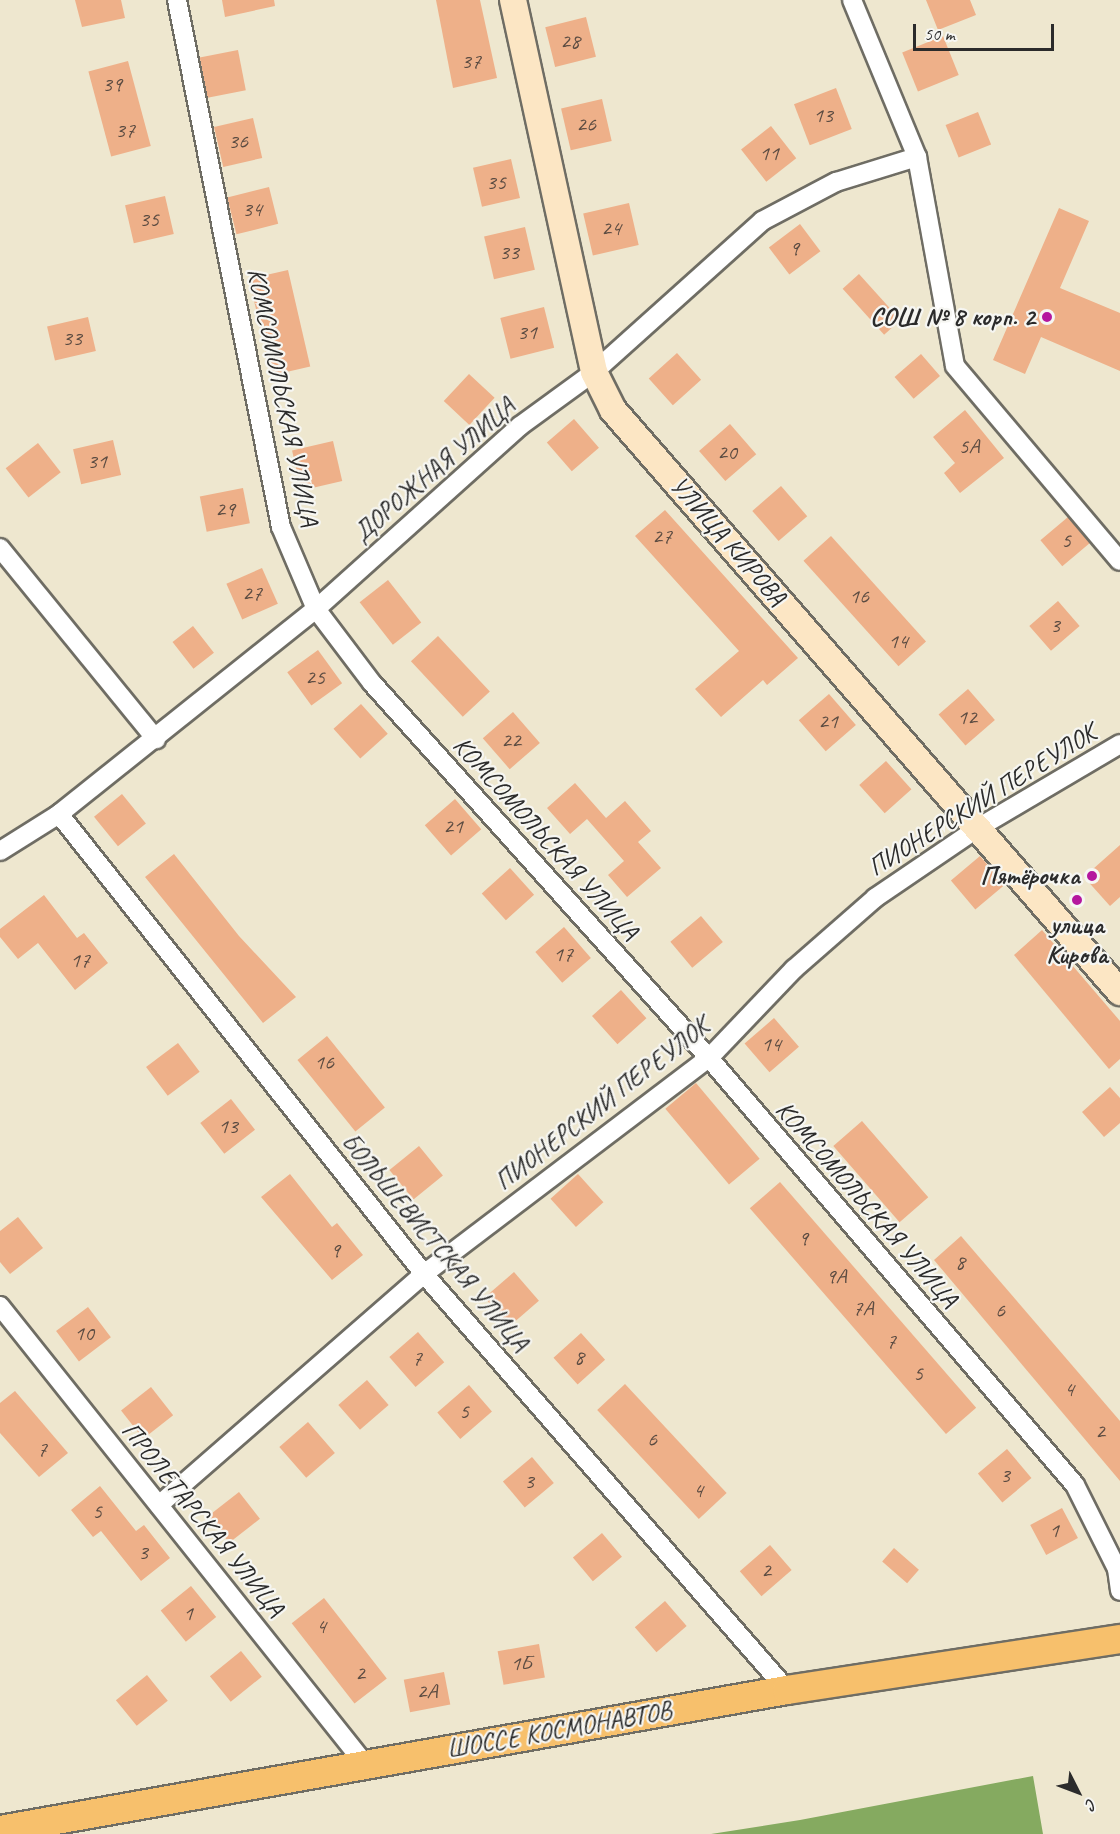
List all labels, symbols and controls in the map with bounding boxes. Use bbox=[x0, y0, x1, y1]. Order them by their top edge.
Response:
scale bar bbox=[916, 12, 1057, 50]
text: 50 m bbox=[924, 23, 955, 45]
house number: 28 bbox=[560, 29, 580, 55]
house number: 37 bbox=[461, 49, 481, 75]
house number: 39 bbox=[102, 72, 122, 98]
house number: 13 bbox=[813, 103, 833, 129]
house number: 26 bbox=[576, 112, 596, 138]
house number: 37 bbox=[115, 118, 135, 144]
house number: 36 bbox=[228, 129, 248, 155]
house number: 11 bbox=[759, 141, 779, 167]
house number: 35 bbox=[486, 170, 506, 196]
house number: 34 bbox=[242, 197, 262, 223]
house number: 35 bbox=[139, 207, 159, 233]
house number: 24 bbox=[601, 216, 621, 242]
house number: 9 bbox=[789, 236, 799, 262]
house number: 33 bbox=[499, 240, 519, 266]
street label: КОМСОМОЛЬСКАЯ УЛИЦА bbox=[241, 266, 325, 528]
place label: СОШ № 8 корп. 2 bbox=[870, 301, 1035, 333]
marker: СОШ № 8 корп. 2 bbox=[1040, 310, 1054, 324]
house number: 31 bbox=[517, 320, 537, 346]
house number: 33 bbox=[62, 326, 82, 352]
street label: ДОРОЖНАЯ УЛИЦА bbox=[347, 391, 521, 549]
house number: 5А bbox=[959, 434, 979, 460]
house number: 20 bbox=[717, 440, 737, 466]
house number: 31 bbox=[87, 449, 107, 475]
street label: УЛИЦА КИРОВА bbox=[663, 470, 793, 612]
house number: 29 bbox=[215, 497, 235, 523]
house number: 27 bbox=[652, 524, 672, 550]
house number: 5 bbox=[1061, 528, 1071, 554]
house number: 27 bbox=[242, 581, 262, 607]
house number: 16 bbox=[849, 584, 869, 610]
house number: 3 bbox=[1050, 613, 1060, 639]
house number: 14 bbox=[888, 629, 908, 655]
house number: 25 bbox=[305, 665, 325, 691]
house number: 12 bbox=[957, 705, 977, 731]
house number: 21 bbox=[818, 709, 838, 735]
street label: ПИОНЕРСКИЙ ПЕРЕУЛОК bbox=[862, 717, 1102, 883]
house number: 22 bbox=[501, 728, 521, 754]
street label: КОМСОМОЛЬСКАЯ УЛИЦА bbox=[447, 730, 645, 946]
house number: 21 bbox=[443, 814, 463, 840]
place label: Пятёрочка bbox=[980, 860, 1080, 892]
marker: Пятёрочка bbox=[1085, 869, 1099, 883]
marker: улица Кирова bbox=[1070, 893, 1084, 907]
place label: улица Кирова bbox=[1046, 909, 1108, 970]
house number: 17 bbox=[553, 942, 573, 968]
house number: 17 bbox=[70, 948, 90, 974]
street label: ПИОНЕРСКИЙ ПЕРЕУЛОК bbox=[489, 1011, 715, 1197]
house number: 14 bbox=[761, 1032, 781, 1058]
house number: 16 bbox=[314, 1050, 334, 1076]
street label: КОМСОМОЛЬСКАЯ УЛИЦА bbox=[769, 1095, 965, 1313]
house number: 13 bbox=[218, 1114, 238, 1140]
street label: БОЛЬШЕВИСТСКАЯ УЛИЦА bbox=[335, 1127, 535, 1357]
house number: 9 bbox=[798, 1226, 808, 1252]
house number: 9 bbox=[330, 1238, 340, 1264]
house number: 8 bbox=[955, 1250, 965, 1276]
house number: 9А bbox=[826, 1264, 846, 1290]
house number: 7А bbox=[853, 1296, 873, 1322]
house number: 6 bbox=[995, 1298, 1005, 1324]
house number: 10 bbox=[74, 1321, 94, 1347]
house number: 7 bbox=[886, 1329, 896, 1355]
house number: 8 bbox=[574, 1345, 584, 1371]
house number: 7 bbox=[412, 1346, 422, 1372]
house number: 5 bbox=[913, 1361, 923, 1387]
house number: 4 bbox=[1064, 1377, 1074, 1403]
house number: 5 bbox=[459, 1399, 469, 1425]
street label: ПРОЛЕТАРСКАЯ УЛИЦА bbox=[115, 1415, 291, 1623]
house number: 2 bbox=[1095, 1419, 1105, 1445]
house number: 6 bbox=[647, 1427, 657, 1453]
house number: 7 bbox=[37, 1437, 47, 1463]
house number: 3 bbox=[1000, 1463, 1010, 1489]
house number: 3 bbox=[524, 1469, 534, 1495]
house number: 4 bbox=[693, 1478, 703, 1504]
house number: 5 bbox=[92, 1499, 102, 1525]
house number: 1 bbox=[1049, 1518, 1059, 1544]
house number: 3 bbox=[138, 1540, 148, 1566]
house number: 2 bbox=[761, 1558, 771, 1584]
house number: 1 bbox=[183, 1601, 193, 1627]
house number: 4 bbox=[316, 1614, 326, 1640]
house number: 1Б bbox=[510, 1651, 532, 1677]
house number: 2 bbox=[355, 1661, 365, 1687]
house number: 2А bbox=[417, 1679, 437, 1705]
street label: ШОССЕ КОСМОНАВТОВ bbox=[444, 1695, 674, 1765]
north arrow bbox=[1048, 1762, 1108, 1822]
text: С bbox=[1081, 1794, 1101, 1814]

